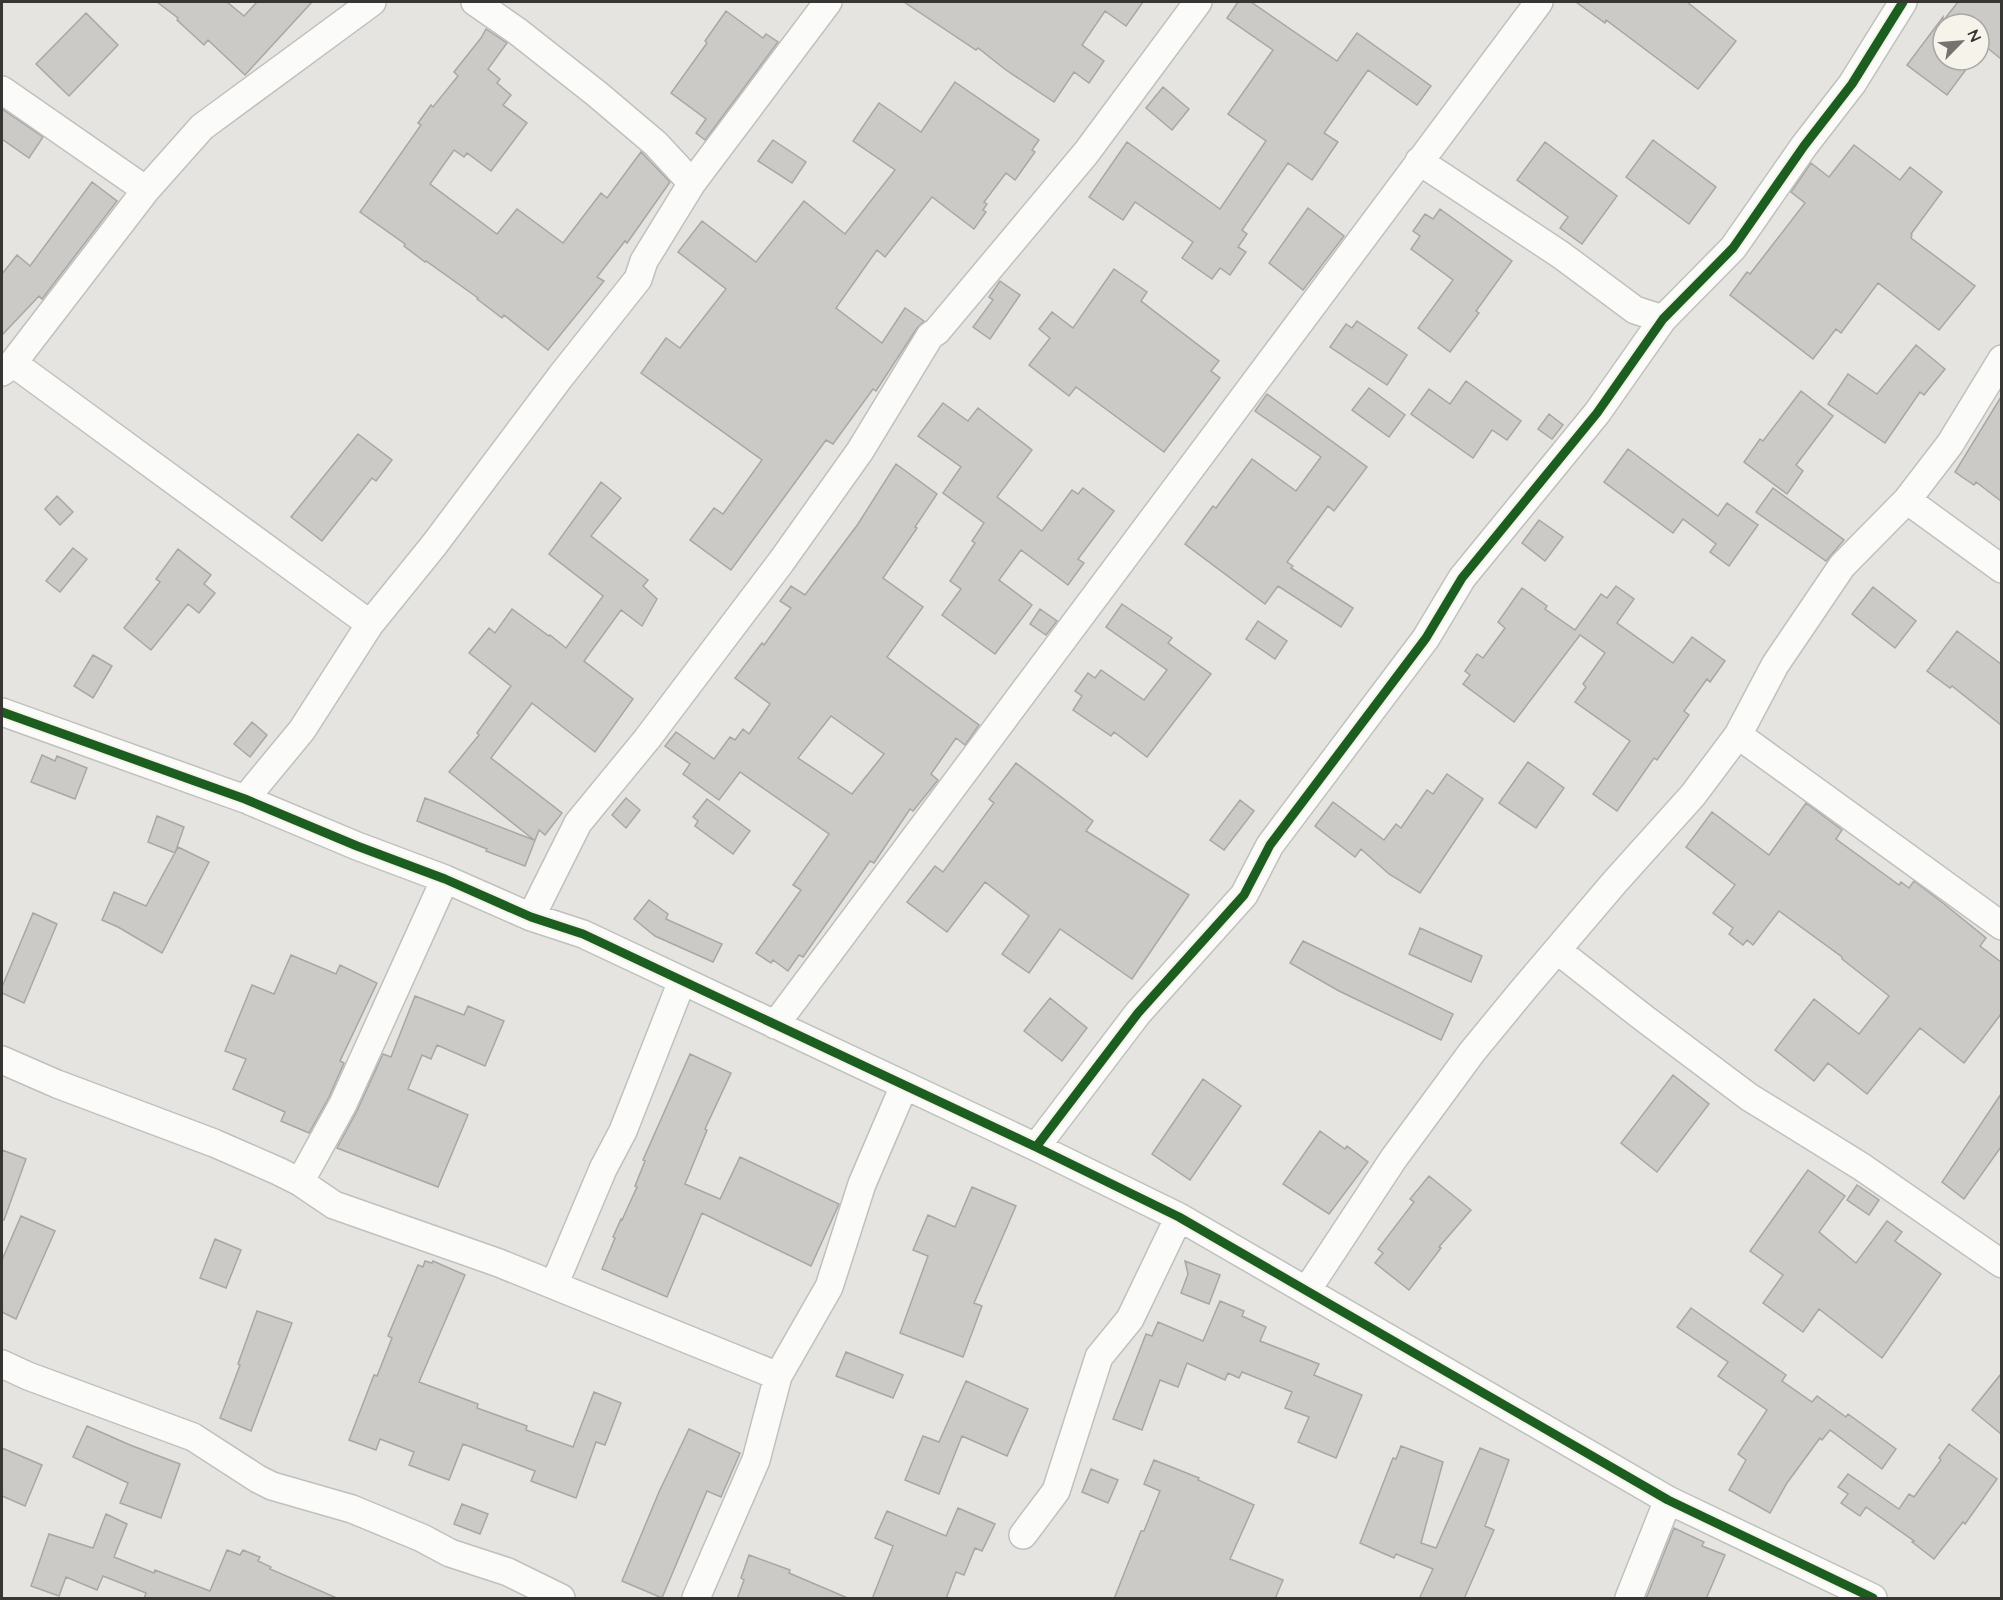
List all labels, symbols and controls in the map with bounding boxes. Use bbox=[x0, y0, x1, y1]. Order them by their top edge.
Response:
north arrow bbox=[1931, 12, 1991, 72]
text: N bbox=[1963, 26, 1986, 45]

